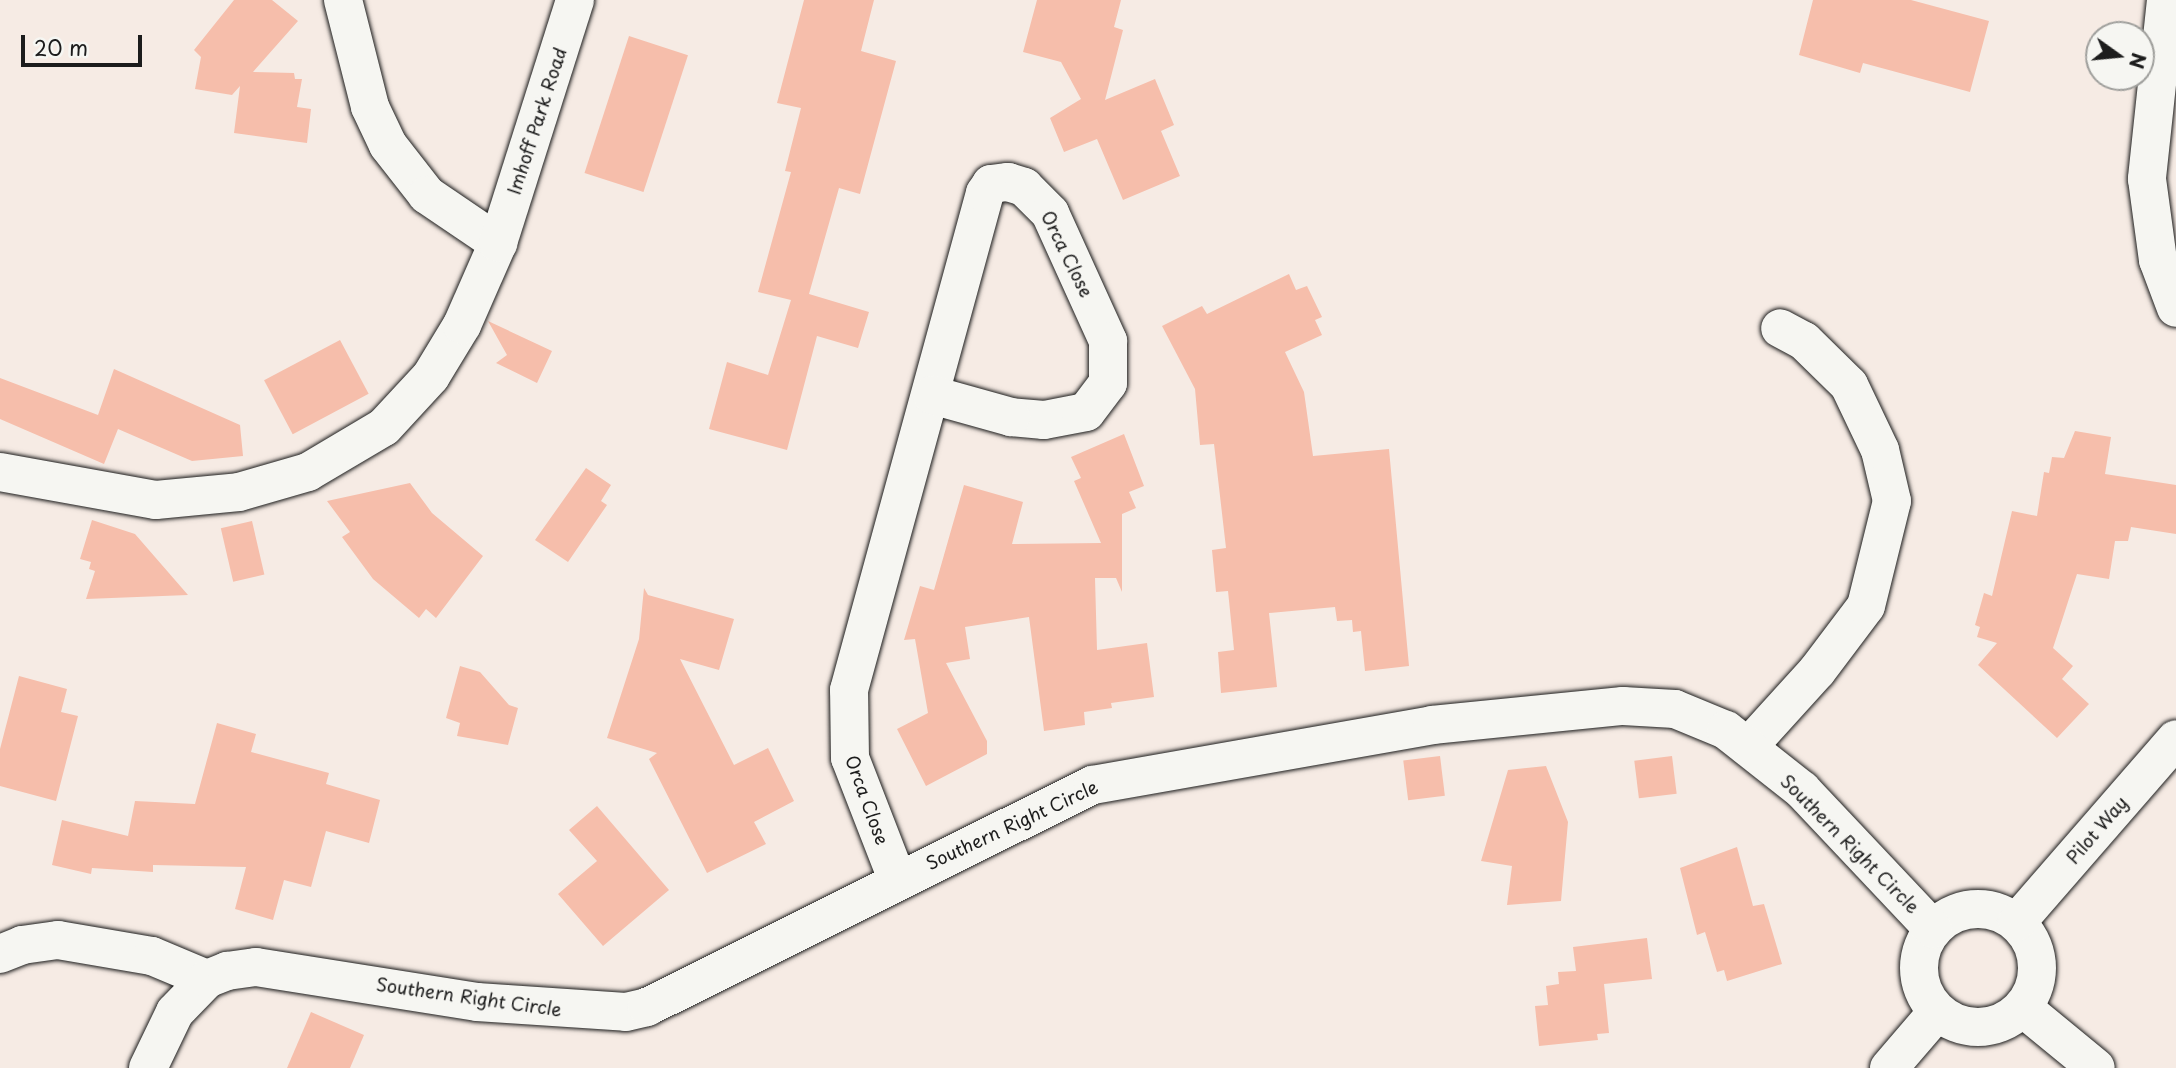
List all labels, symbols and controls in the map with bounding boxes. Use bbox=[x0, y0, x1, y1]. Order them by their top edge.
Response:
scale bar bbox=[24, 21, 145, 65]
north arrow bbox=[2085, 21, 2155, 91]
text: 20 m bbox=[34, 31, 88, 63]
street label: Imhoff Park Road bbox=[503, 46, 571, 196]
text: N bbox=[2123, 50, 2154, 72]
street label: Orca Close bbox=[1036, 207, 1098, 301]
street label: Orca Close bbox=[841, 752, 893, 848]
street label: Southern Right Circle bbox=[1776, 770, 1924, 918]
street label: Southern Right Circle bbox=[922, 776, 1102, 874]
street label: Pilot Way bbox=[2062, 792, 2132, 868]
street label: Southern Right Circle bbox=[375, 973, 563, 1021]

